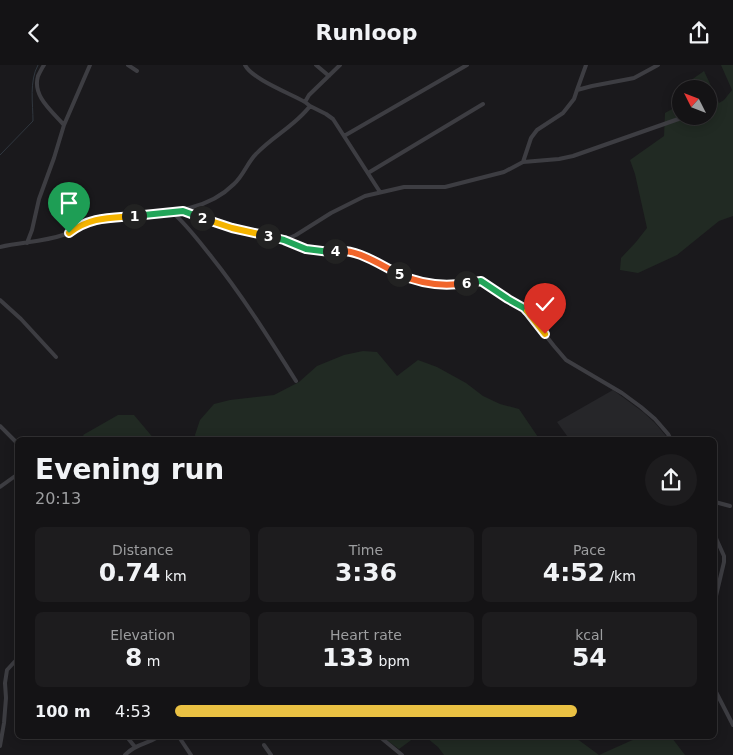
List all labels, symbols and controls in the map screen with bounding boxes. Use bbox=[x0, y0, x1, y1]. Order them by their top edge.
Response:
icon: back bbox=[20, 19, 48, 47]
icon: share bbox=[685, 19, 713, 47]
text: Runloop bbox=[316, 20, 417, 45]
north arrow bbox=[672, 80, 718, 125]
map controls bbox=[672, 80, 717, 125]
pin bbox=[48, 182, 90, 233]
icon: arrive bbox=[55, 189, 83, 217]
pin: 1 bbox=[122, 203, 146, 229]
pin: 2 bbox=[190, 205, 214, 231]
text: 1 bbox=[130, 208, 139, 224]
text: 2 bbox=[198, 210, 207, 226]
pin: 3 bbox=[256, 223, 280, 249]
text: 3 bbox=[264, 228, 273, 244]
pin: 4 bbox=[322, 239, 348, 263]
text: 4 bbox=[331, 243, 340, 259]
pin: 5 bbox=[386, 261, 412, 287]
text: 5 bbox=[395, 266, 404, 282]
pin: 6 bbox=[454, 271, 478, 295]
text: 6 bbox=[462, 275, 471, 291]
pin bbox=[524, 283, 566, 334]
icon: check bbox=[531, 290, 559, 318]
text: Evening run bbox=[35, 453, 224, 486]
button: share bbox=[645, 454, 697, 506]
text: 20:13 bbox=[35, 489, 81, 508]
text: Distance bbox=[112, 542, 173, 558]
text: Time bbox=[349, 542, 383, 558]
text: Pace bbox=[573, 542, 606, 558]
text: 0.74 bbox=[99, 558, 160, 587]
text: 3:36 bbox=[335, 558, 397, 587]
text: 4:52 bbox=[543, 558, 605, 587]
text: km bbox=[160, 568, 187, 584]
text: /km bbox=[605, 568, 636, 584]
text: Elevation bbox=[110, 627, 175, 643]
text: Heart rate bbox=[330, 627, 402, 643]
text: kcal bbox=[575, 627, 603, 643]
text: 8 bbox=[125, 643, 142, 672]
text: 133 bbox=[322, 643, 374, 672]
text: 54 bbox=[572, 643, 607, 672]
text: m bbox=[142, 653, 160, 669]
text: bpm bbox=[374, 653, 410, 669]
text: 100 m bbox=[35, 702, 91, 721]
text: 4:53 bbox=[115, 702, 151, 721]

